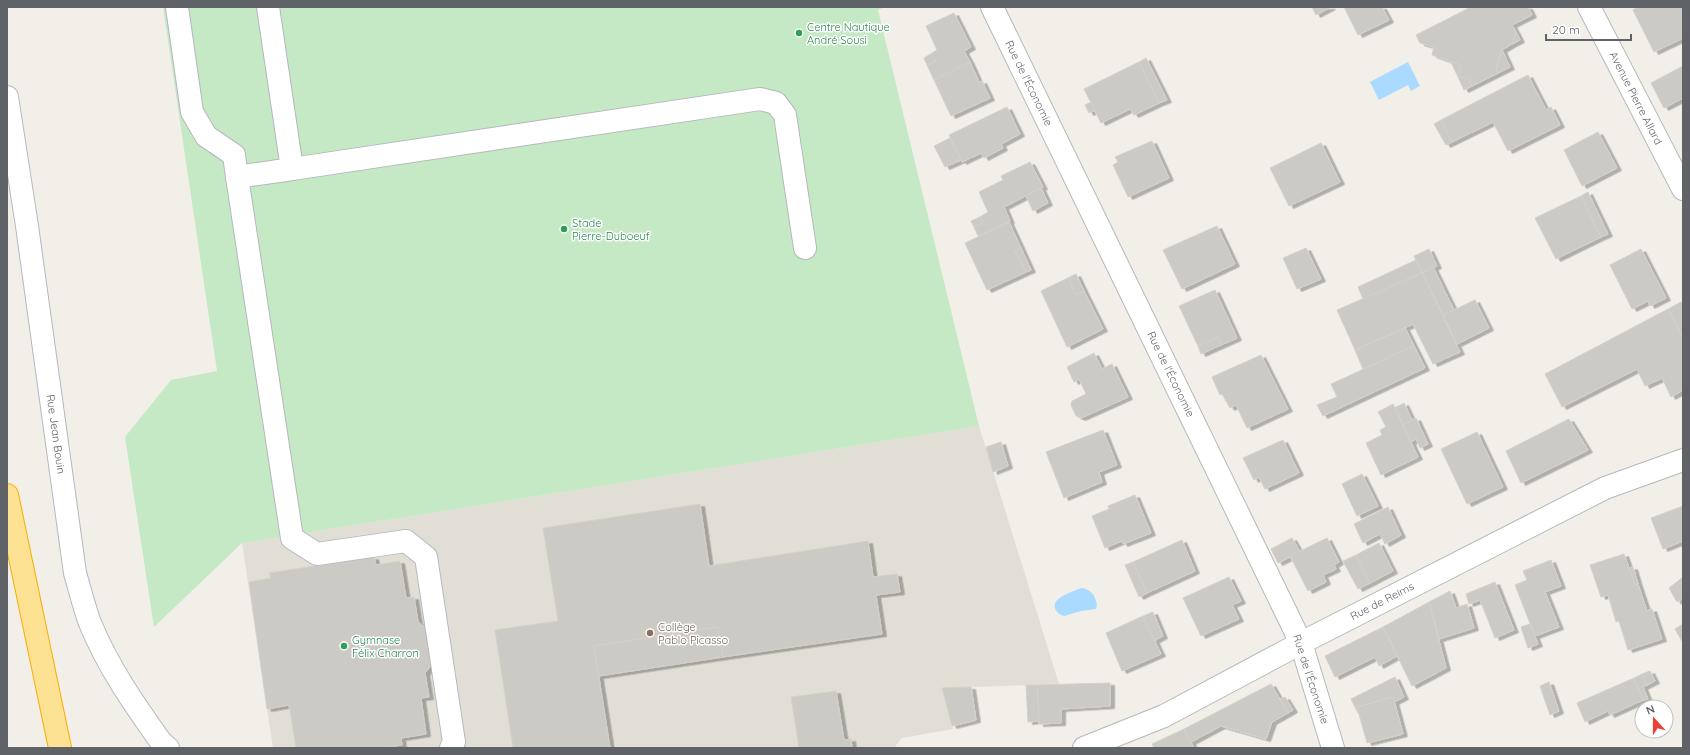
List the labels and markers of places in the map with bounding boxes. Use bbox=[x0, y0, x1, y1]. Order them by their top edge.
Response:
place label: Centre Nautique André Sousi bbox=[807, 20, 890, 47]
marker: Centre Nautique André Sousi bbox=[794, 28, 804, 38]
place label: Stade Pierre-Duboeuf bbox=[572, 216, 650, 243]
marker: Stade Pierre-Duboeuf bbox=[559, 224, 569, 234]
place label: Collège Pablo Picasso bbox=[658, 620, 728, 647]
marker: Collège Pablo Picasso bbox=[645, 628, 655, 638]
place label: Gymnase Félix Charron bbox=[352, 633, 419, 660]
marker: Gymnase Félix Charron bbox=[339, 641, 349, 651]

